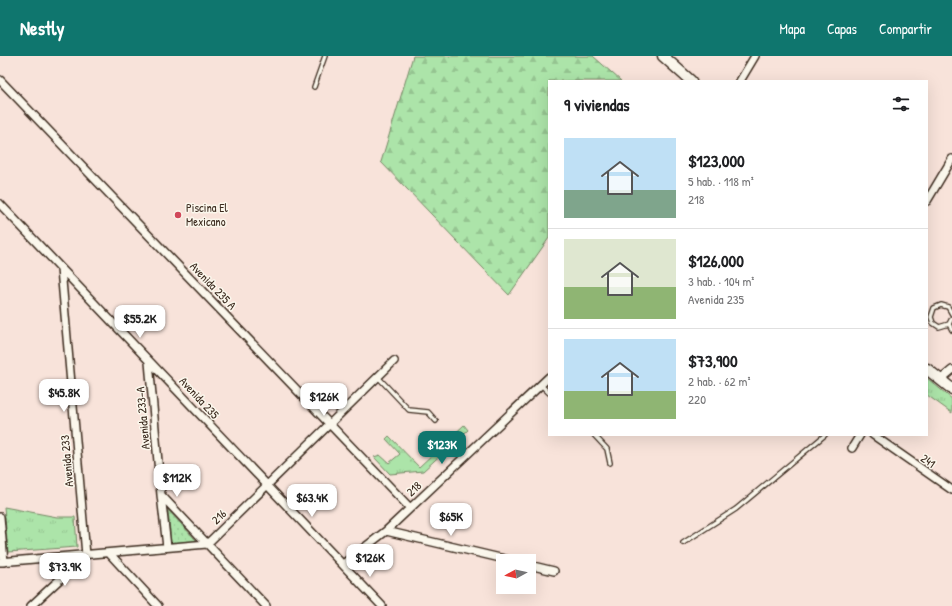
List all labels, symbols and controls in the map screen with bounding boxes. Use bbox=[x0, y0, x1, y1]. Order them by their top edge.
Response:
text: Nestly bbox=[20, 15, 65, 41]
text: Mapa bbox=[780, 19, 805, 38]
text: Capas bbox=[827, 19, 857, 38]
text: Compartir bbox=[879, 19, 932, 38]
text: 9 viviendas bbox=[564, 93, 630, 116]
icon: filters bbox=[890, 93, 912, 115]
text: $123,000 bbox=[688, 149, 745, 172]
icon: home bbox=[596, 154, 644, 202]
text: 5 hab. · 118 m² bbox=[688, 172, 754, 190]
text: 218 bbox=[688, 190, 704, 208]
place label: Piscina El Mexicano bbox=[186, 199, 229, 230]
marker: Piscina El Mexicano bbox=[173, 210, 183, 220]
text: $126,000 bbox=[688, 249, 744, 272]
icon: home bbox=[596, 255, 644, 303]
street label: Avenida 235 A bbox=[186, 258, 241, 313]
text: 3 hab. · 104 m² bbox=[688, 272, 754, 290]
text: Avenida 235 bbox=[688, 290, 744, 308]
pin: $55.2K bbox=[107, 305, 173, 339]
text: $55.2K bbox=[123, 309, 157, 327]
text: $73,900 bbox=[688, 349, 738, 372]
icon: home bbox=[596, 355, 644, 403]
text: 2 hab. · 62 m² bbox=[688, 372, 750, 390]
street label: Avenida 235 bbox=[175, 373, 223, 422]
pin: $45.8K bbox=[31, 379, 97, 413]
text: $45.8K bbox=[48, 383, 80, 401]
pin: $126K bbox=[296, 383, 352, 417]
street label: Avenida 233-A bbox=[131, 386, 154, 450]
text: $126K bbox=[309, 387, 339, 405]
text: 220 bbox=[688, 390, 706, 408]
pin: $123K bbox=[414, 431, 470, 465]
street label: Avenida 233 bbox=[56, 434, 77, 488]
text: $123K bbox=[427, 435, 457, 453]
street label: 241 bbox=[917, 449, 939, 472]
pin: $112K bbox=[149, 464, 205, 498]
text: $112K bbox=[163, 468, 191, 486]
street label: 218 bbox=[402, 477, 425, 500]
pin: $63.4K bbox=[279, 484, 345, 518]
text: $63.4K bbox=[296, 488, 328, 506]
pin: $65K bbox=[427, 503, 475, 537]
street label: 216 bbox=[207, 505, 230, 528]
text: $65K bbox=[439, 507, 463, 525]
pin: $126K bbox=[342, 544, 398, 578]
text: $126K bbox=[355, 548, 385, 566]
pin: $73.9K bbox=[32, 553, 98, 587]
north arrow bbox=[496, 554, 536, 594]
map controls bbox=[496, 554, 536, 594]
text: $73.9K bbox=[48, 557, 82, 575]

